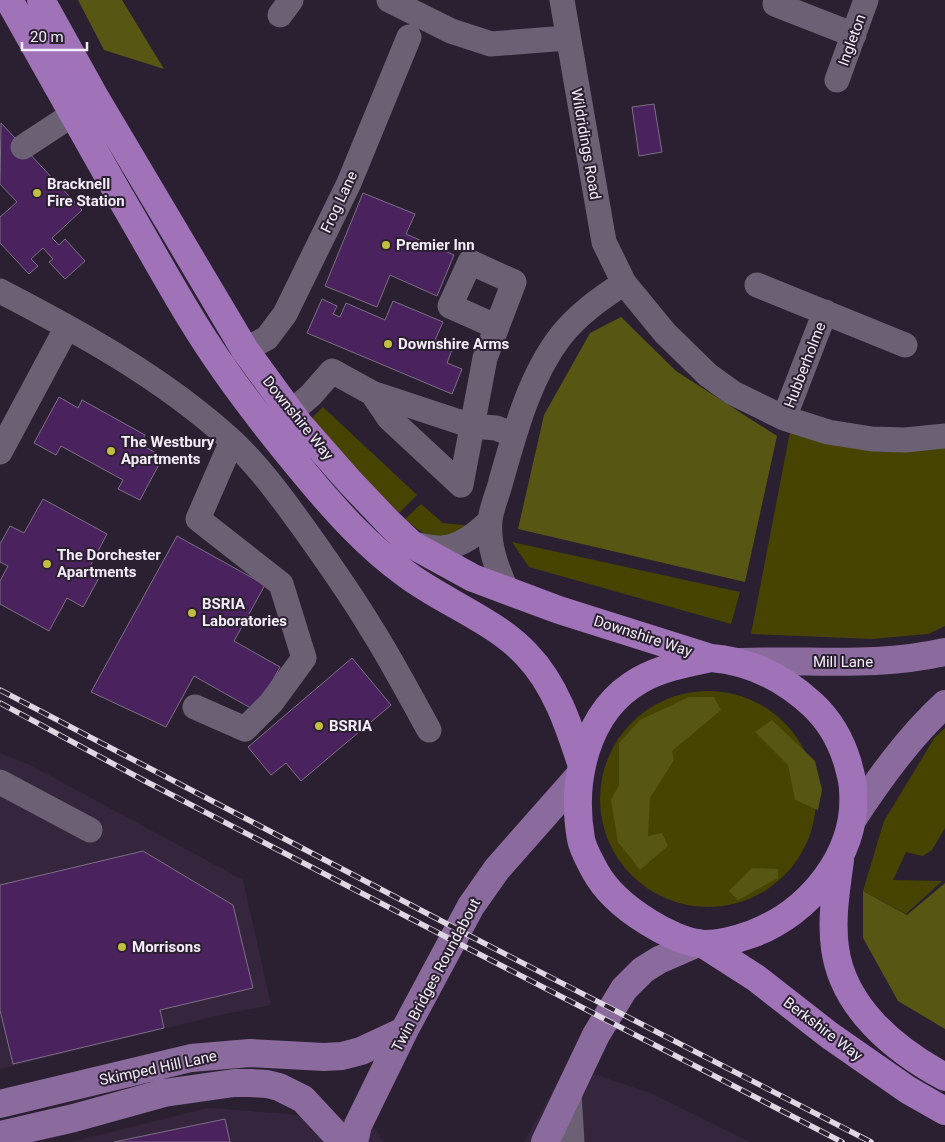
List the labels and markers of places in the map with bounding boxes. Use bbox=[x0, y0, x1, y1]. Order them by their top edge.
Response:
place label: Bracknell Fire Station bbox=[47, 175, 125, 210]
marker: Bracknell Fire Station bbox=[31, 187, 43, 199]
place label: Premier Inn bbox=[396, 236, 475, 254]
marker: Premier Inn bbox=[380, 239, 392, 251]
place label: Downshire Arms bbox=[398, 335, 509, 353]
marker: Downshire Arms bbox=[382, 338, 394, 350]
place label: The Westbury Apartments bbox=[121, 433, 215, 468]
marker: The Westbury Apartments bbox=[105, 445, 117, 457]
place label: The Dorchester Apartments bbox=[57, 546, 161, 581]
marker: The Dorchester Apartments bbox=[41, 558, 53, 570]
place label: BSRIA Laboratories bbox=[202, 595, 287, 630]
marker: BSRIA Laboratories bbox=[186, 607, 198, 619]
place label: BSRIA bbox=[329, 717, 373, 735]
marker: BSRIA bbox=[313, 720, 325, 732]
place label: Morrisons bbox=[132, 938, 201, 956]
marker: Morrisons bbox=[116, 941, 128, 953]

